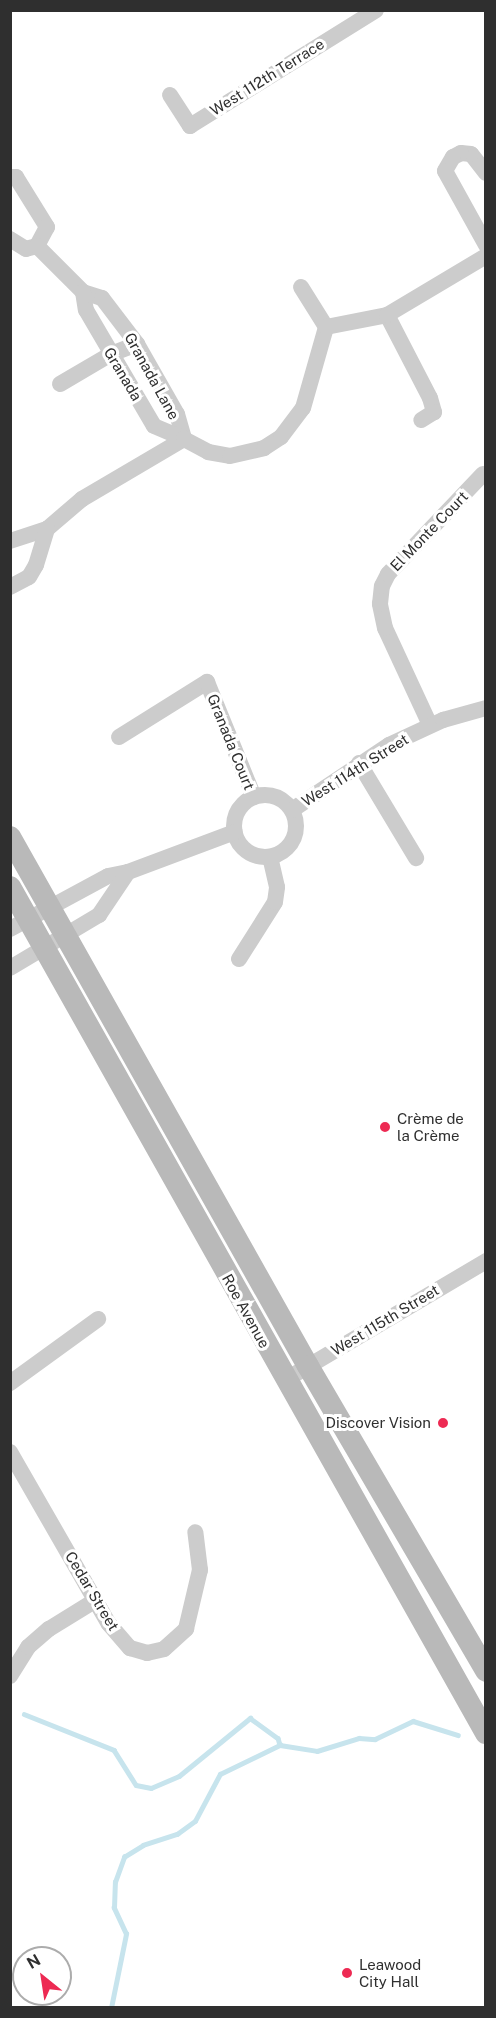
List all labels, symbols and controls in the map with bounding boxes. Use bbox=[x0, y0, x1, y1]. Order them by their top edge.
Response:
street label: West 112th Terrace bbox=[207, 35, 327, 119]
street label: Granada Lane bbox=[121, 329, 183, 423]
street label: Granada bbox=[100, 344, 146, 404]
street label: El Monte Court bbox=[386, 487, 472, 575]
street label: Granada Court bbox=[204, 691, 258, 793]
street label: West 114th Street bbox=[298, 730, 412, 810]
place label: Crème de la Crème bbox=[397, 1109, 464, 1144]
marker: Crème de la Crème bbox=[378, 1120, 392, 1134]
street label: Roe Avenue bbox=[218, 1271, 274, 1351]
street label: West 115th Street bbox=[328, 1281, 442, 1359]
place label: Discover Vision bbox=[325, 1414, 431, 1432]
marker: Discover Vision bbox=[436, 1416, 450, 1430]
street label: Cedar Street bbox=[61, 1548, 123, 1634]
north arrow bbox=[12, 1946, 72, 2006]
text: N bbox=[24, 1950, 44, 1973]
place label: Leawood City Hall bbox=[359, 1955, 421, 1990]
marker: Leawood City Hall bbox=[340, 1966, 354, 1980]

